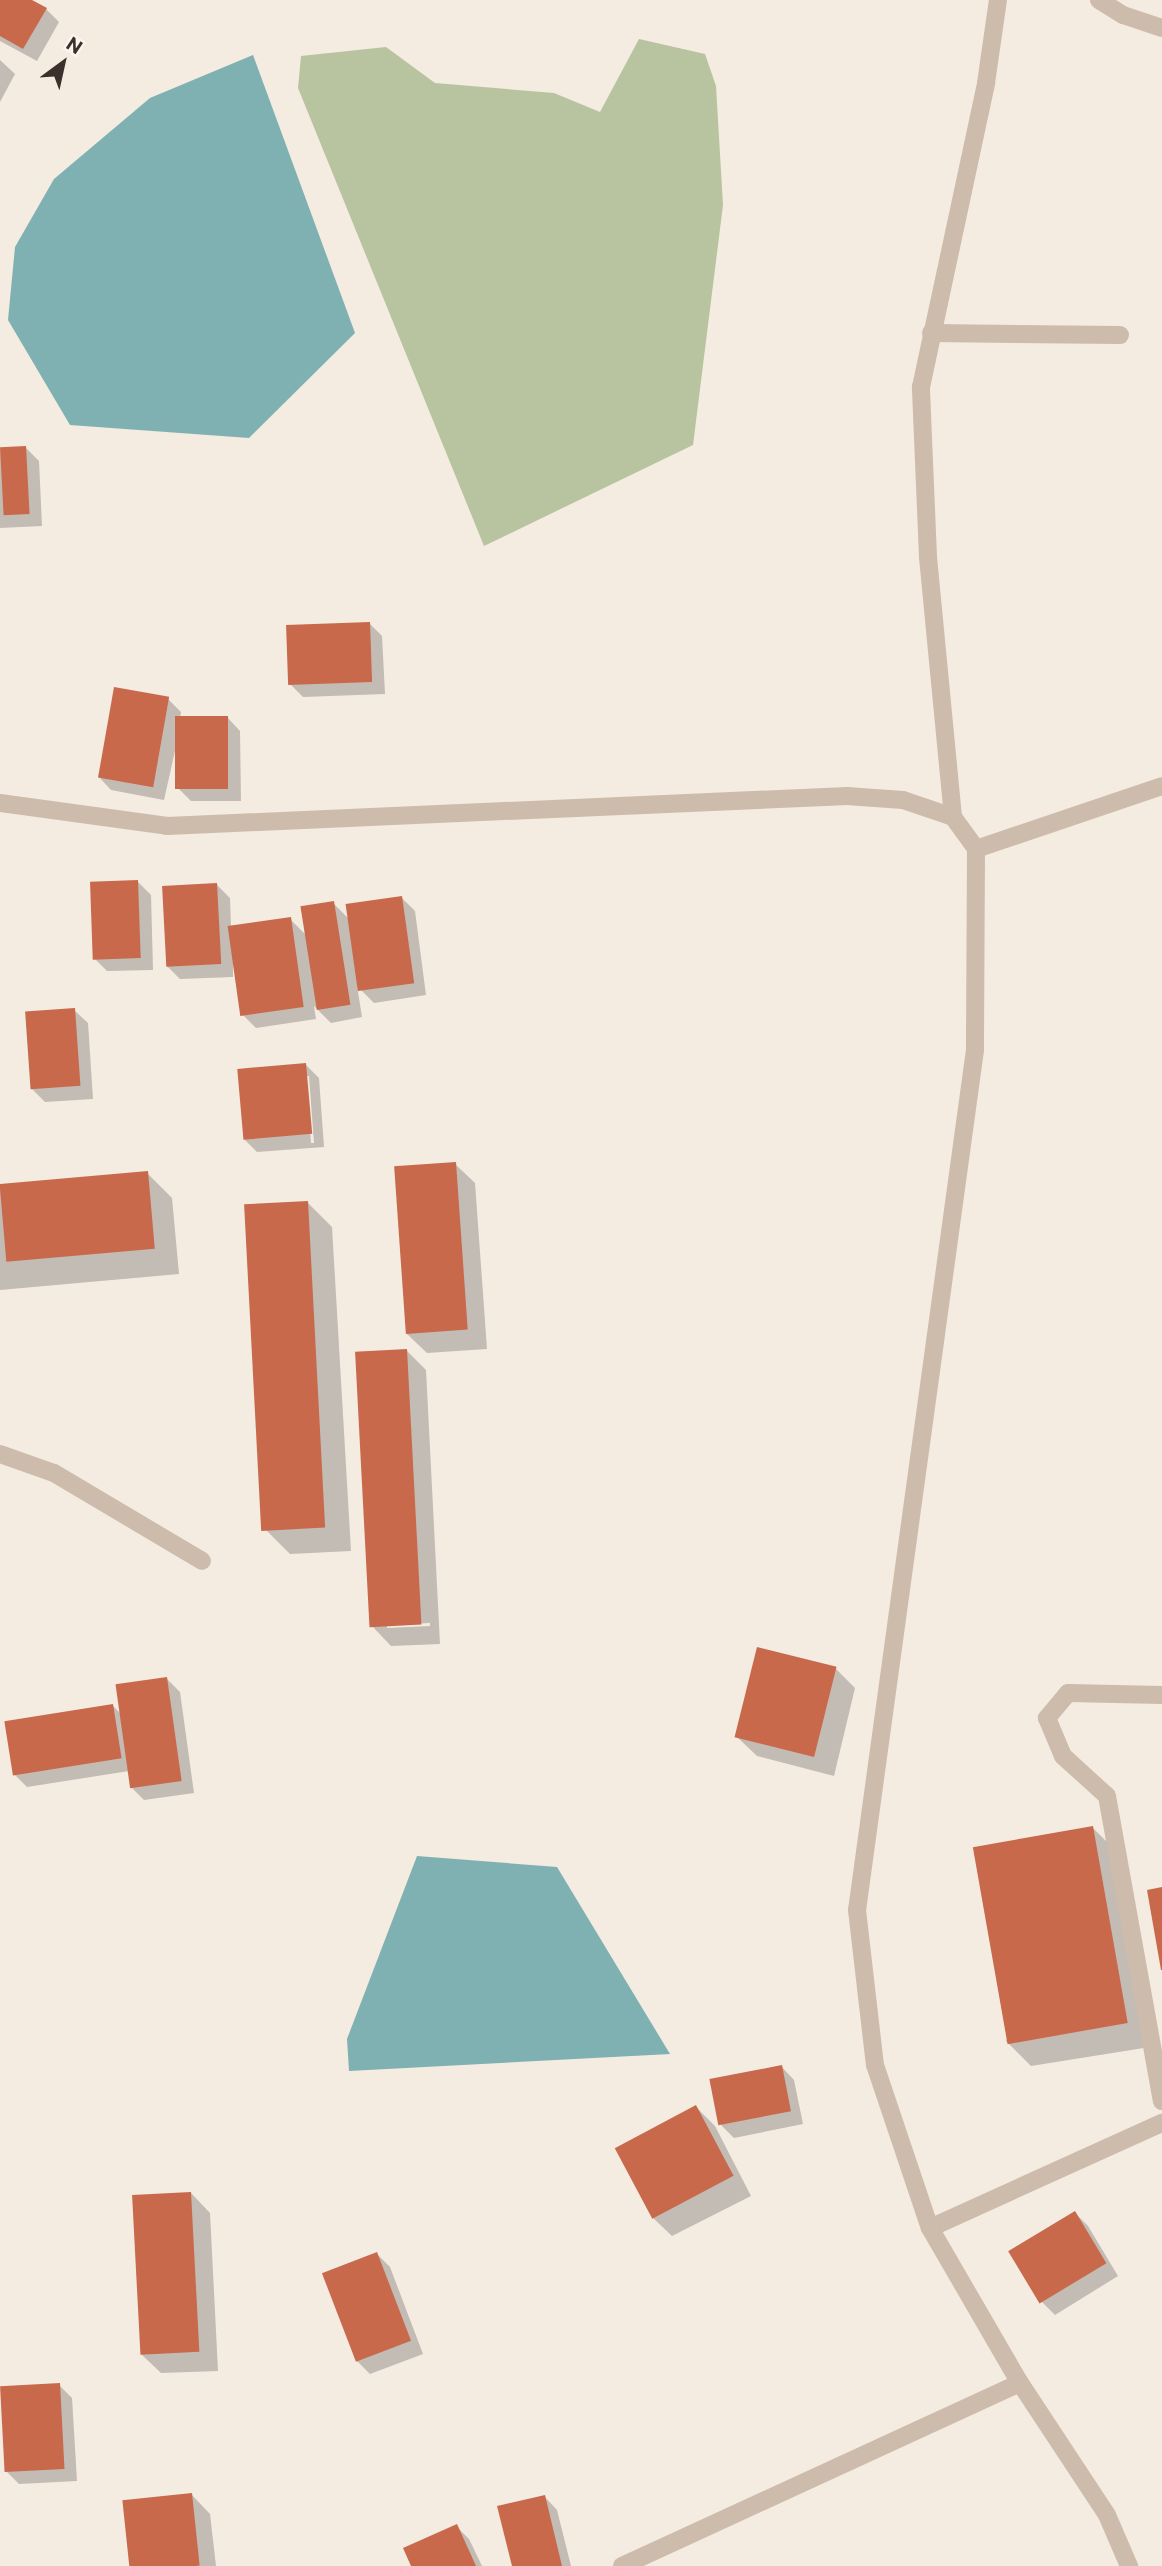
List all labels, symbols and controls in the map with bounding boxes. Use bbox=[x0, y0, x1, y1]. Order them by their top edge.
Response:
north arrow bbox=[28, 28, 98, 98]
text: N bbox=[62, 31, 87, 58]

